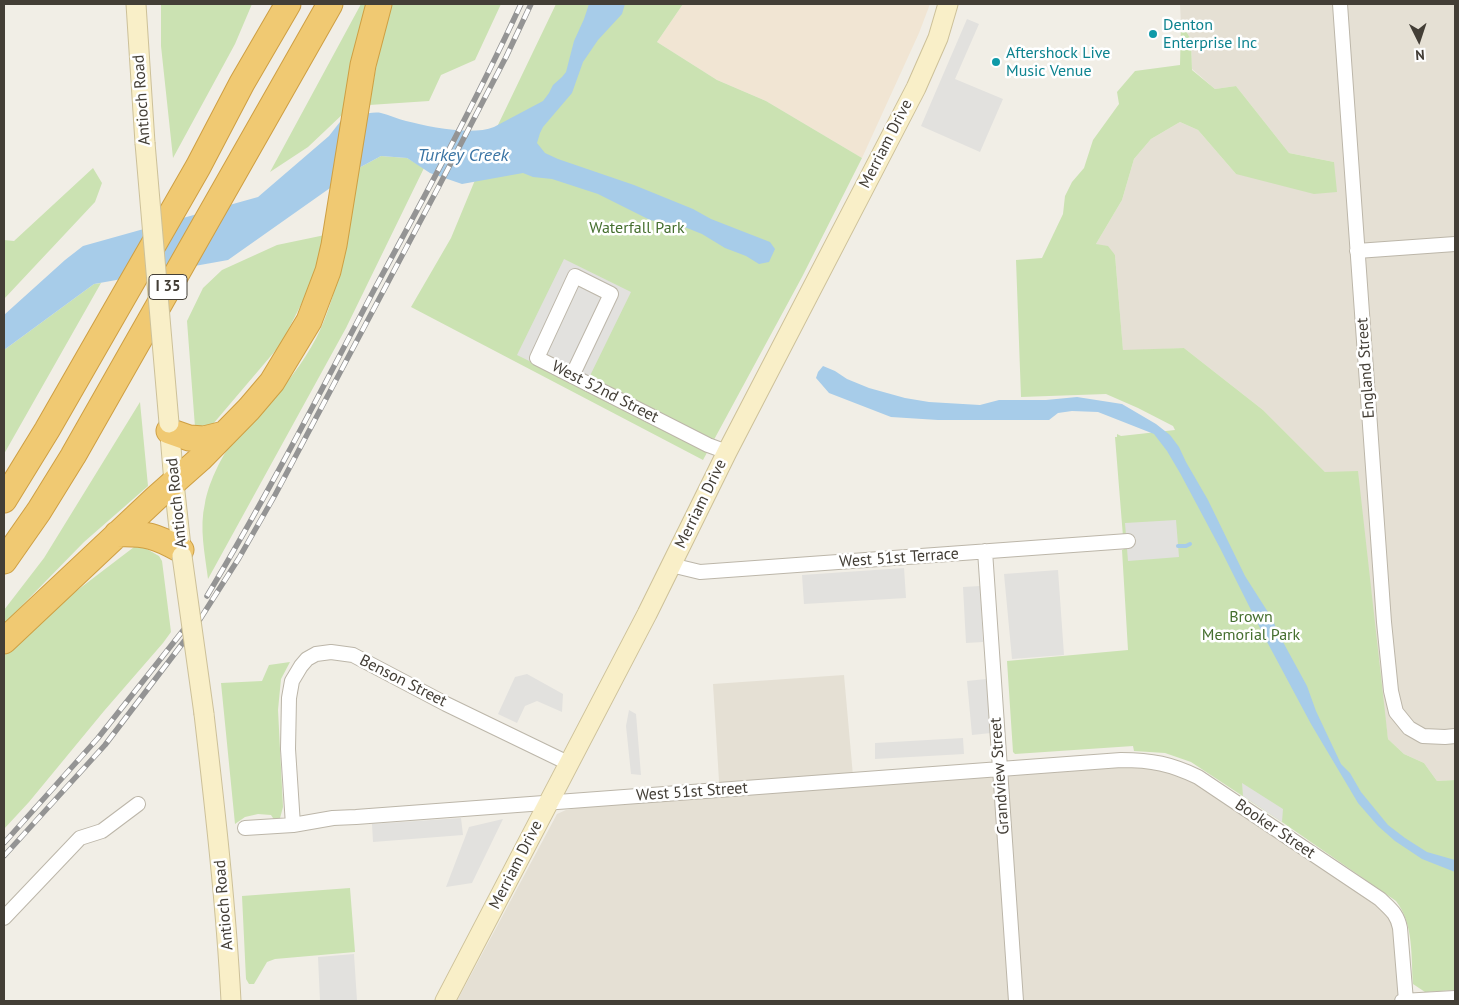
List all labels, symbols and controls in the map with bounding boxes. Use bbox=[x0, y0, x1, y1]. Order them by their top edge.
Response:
place label: Denton Enterprise Inc bbox=[1163, 15, 1257, 53]
north arrow bbox=[1394, 15, 1444, 65]
marker: Denton Enterprise Inc bbox=[1147, 28, 1159, 40]
place label: Aftershock Live Music Venue bbox=[1006, 43, 1110, 81]
text: N bbox=[1415, 46, 1425, 64]
street label: Antioch Road bbox=[129, 54, 155, 146]
marker: Aftershock Live Music Venue bbox=[990, 56, 1002, 68]
street label: Merriam Drive bbox=[855, 96, 917, 192]
water label: Turkey Creek bbox=[417, 145, 509, 167]
park label: Waterfall Park bbox=[589, 218, 685, 238]
road number: I 35 bbox=[149, 274, 187, 300]
street label: England Street bbox=[1353, 317, 1379, 419]
street label: West 52nd Street bbox=[548, 357, 662, 427]
street label: Merriam Drive bbox=[671, 456, 731, 552]
street label: Antioch Road bbox=[163, 457, 191, 549]
street label: West 51st Terrace bbox=[839, 544, 959, 572]
park label: Brown Memorial Park bbox=[1202, 607, 1300, 645]
street label: Benson Street bbox=[356, 651, 450, 711]
street label: Grandview Street bbox=[986, 717, 1014, 835]
street label: West 51st Street bbox=[636, 779, 748, 805]
street label: Booker Street bbox=[1231, 795, 1319, 863]
street label: Merriam Drive bbox=[485, 817, 547, 913]
street label: Antioch Road bbox=[210, 859, 238, 951]

